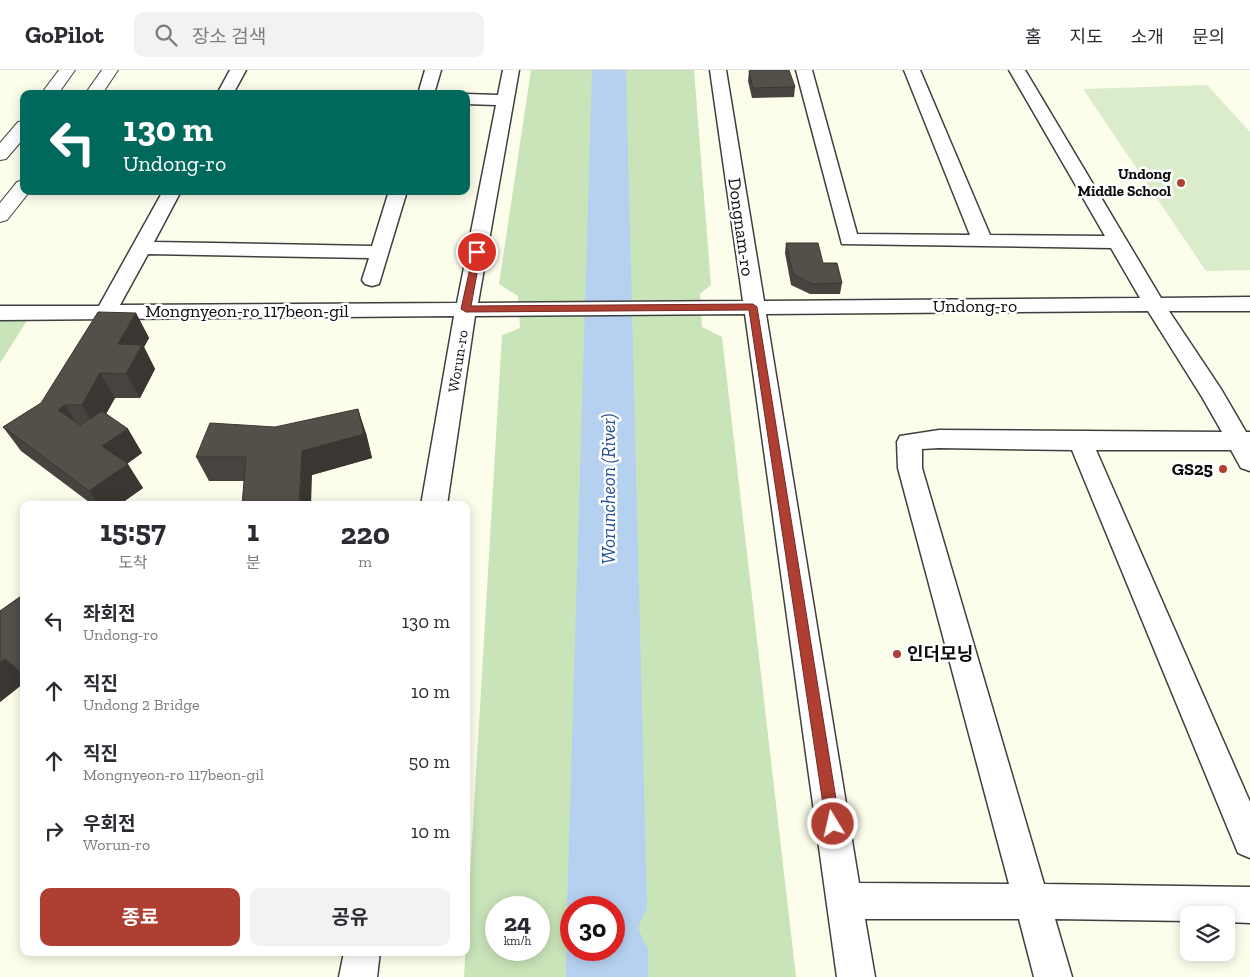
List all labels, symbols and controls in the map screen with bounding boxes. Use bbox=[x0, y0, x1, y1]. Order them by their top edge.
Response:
search box bbox=[134, 12, 484, 57]
text: GoPilot bbox=[25, 20, 104, 49]
icon: search bbox=[152, 21, 180, 49]
text: 장소 검색 bbox=[192, 25, 266, 48]
text: 홈 bbox=[1025, 26, 1042, 48]
text: 지도 bbox=[1070, 26, 1103, 48]
text: 소개 bbox=[1131, 26, 1164, 48]
text: 문의 bbox=[1192, 26, 1225, 48]
text: 130 m bbox=[123, 108, 213, 150]
icon: left bbox=[40, 110, 105, 175]
text: Undong-ro bbox=[123, 150, 226, 177]
place label: Undong Middle School bbox=[1078, 165, 1171, 200]
street label: Dongnam-ro bbox=[723, 176, 759, 278]
marker: Undong Middle School bbox=[1175, 177, 1187, 189]
pin bbox=[456, 231, 498, 273]
icon: arrive bbox=[463, 238, 491, 266]
street label: Undong-ro bbox=[933, 295, 1017, 317]
street label: Mongnyeon-ro 117beon-gil bbox=[145, 300, 349, 322]
street label: Worun-ro bbox=[444, 328, 472, 394]
water label: Woruncheon (River) bbox=[597, 414, 620, 564]
place label: GS25 bbox=[1172, 458, 1213, 480]
marker: GS25 bbox=[1217, 463, 1229, 475]
text: 15:57 bbox=[100, 513, 166, 549]
text: 1 bbox=[247, 513, 259, 549]
text: 220 bbox=[340, 516, 390, 552]
text: m bbox=[358, 552, 372, 571]
text: 도착 bbox=[118, 553, 148, 572]
text: 분 bbox=[246, 553, 260, 572]
text: 좌회전 bbox=[83, 602, 135, 625]
icon: left bbox=[40, 607, 68, 635]
text: 130 m bbox=[402, 610, 450, 633]
text: Undong-ro bbox=[83, 625, 158, 644]
place label: 인더모닝 bbox=[907, 643, 973, 665]
marker: 인더모닝 bbox=[891, 648, 903, 660]
text: 직진 bbox=[83, 672, 118, 695]
icon: ahead bbox=[40, 677, 68, 705]
text: 10 m bbox=[411, 680, 450, 703]
text: Undong 2 Bridge bbox=[83, 695, 200, 714]
text: 직진 bbox=[83, 742, 118, 765]
icon: ahead bbox=[40, 747, 68, 775]
text: 50 m bbox=[409, 750, 450, 773]
text: Mongnyeon-ro 117beon-gil bbox=[83, 765, 264, 784]
position arrow bbox=[806, 797, 858, 849]
text: 우회전 bbox=[83, 812, 135, 835]
icon: right bbox=[40, 817, 68, 845]
text: 10 m bbox=[411, 820, 450, 843]
text: Worun-ro bbox=[83, 835, 150, 854]
button: 종료 bbox=[40, 888, 240, 946]
button: 공유 bbox=[250, 888, 450, 946]
speed limit sign: 30 bbox=[560, 896, 625, 961]
map controls bbox=[1180, 906, 1235, 961]
button: layers bbox=[1180, 906, 1235, 961]
text: 24 bbox=[504, 907, 531, 937]
text: km/h bbox=[504, 934, 531, 948]

